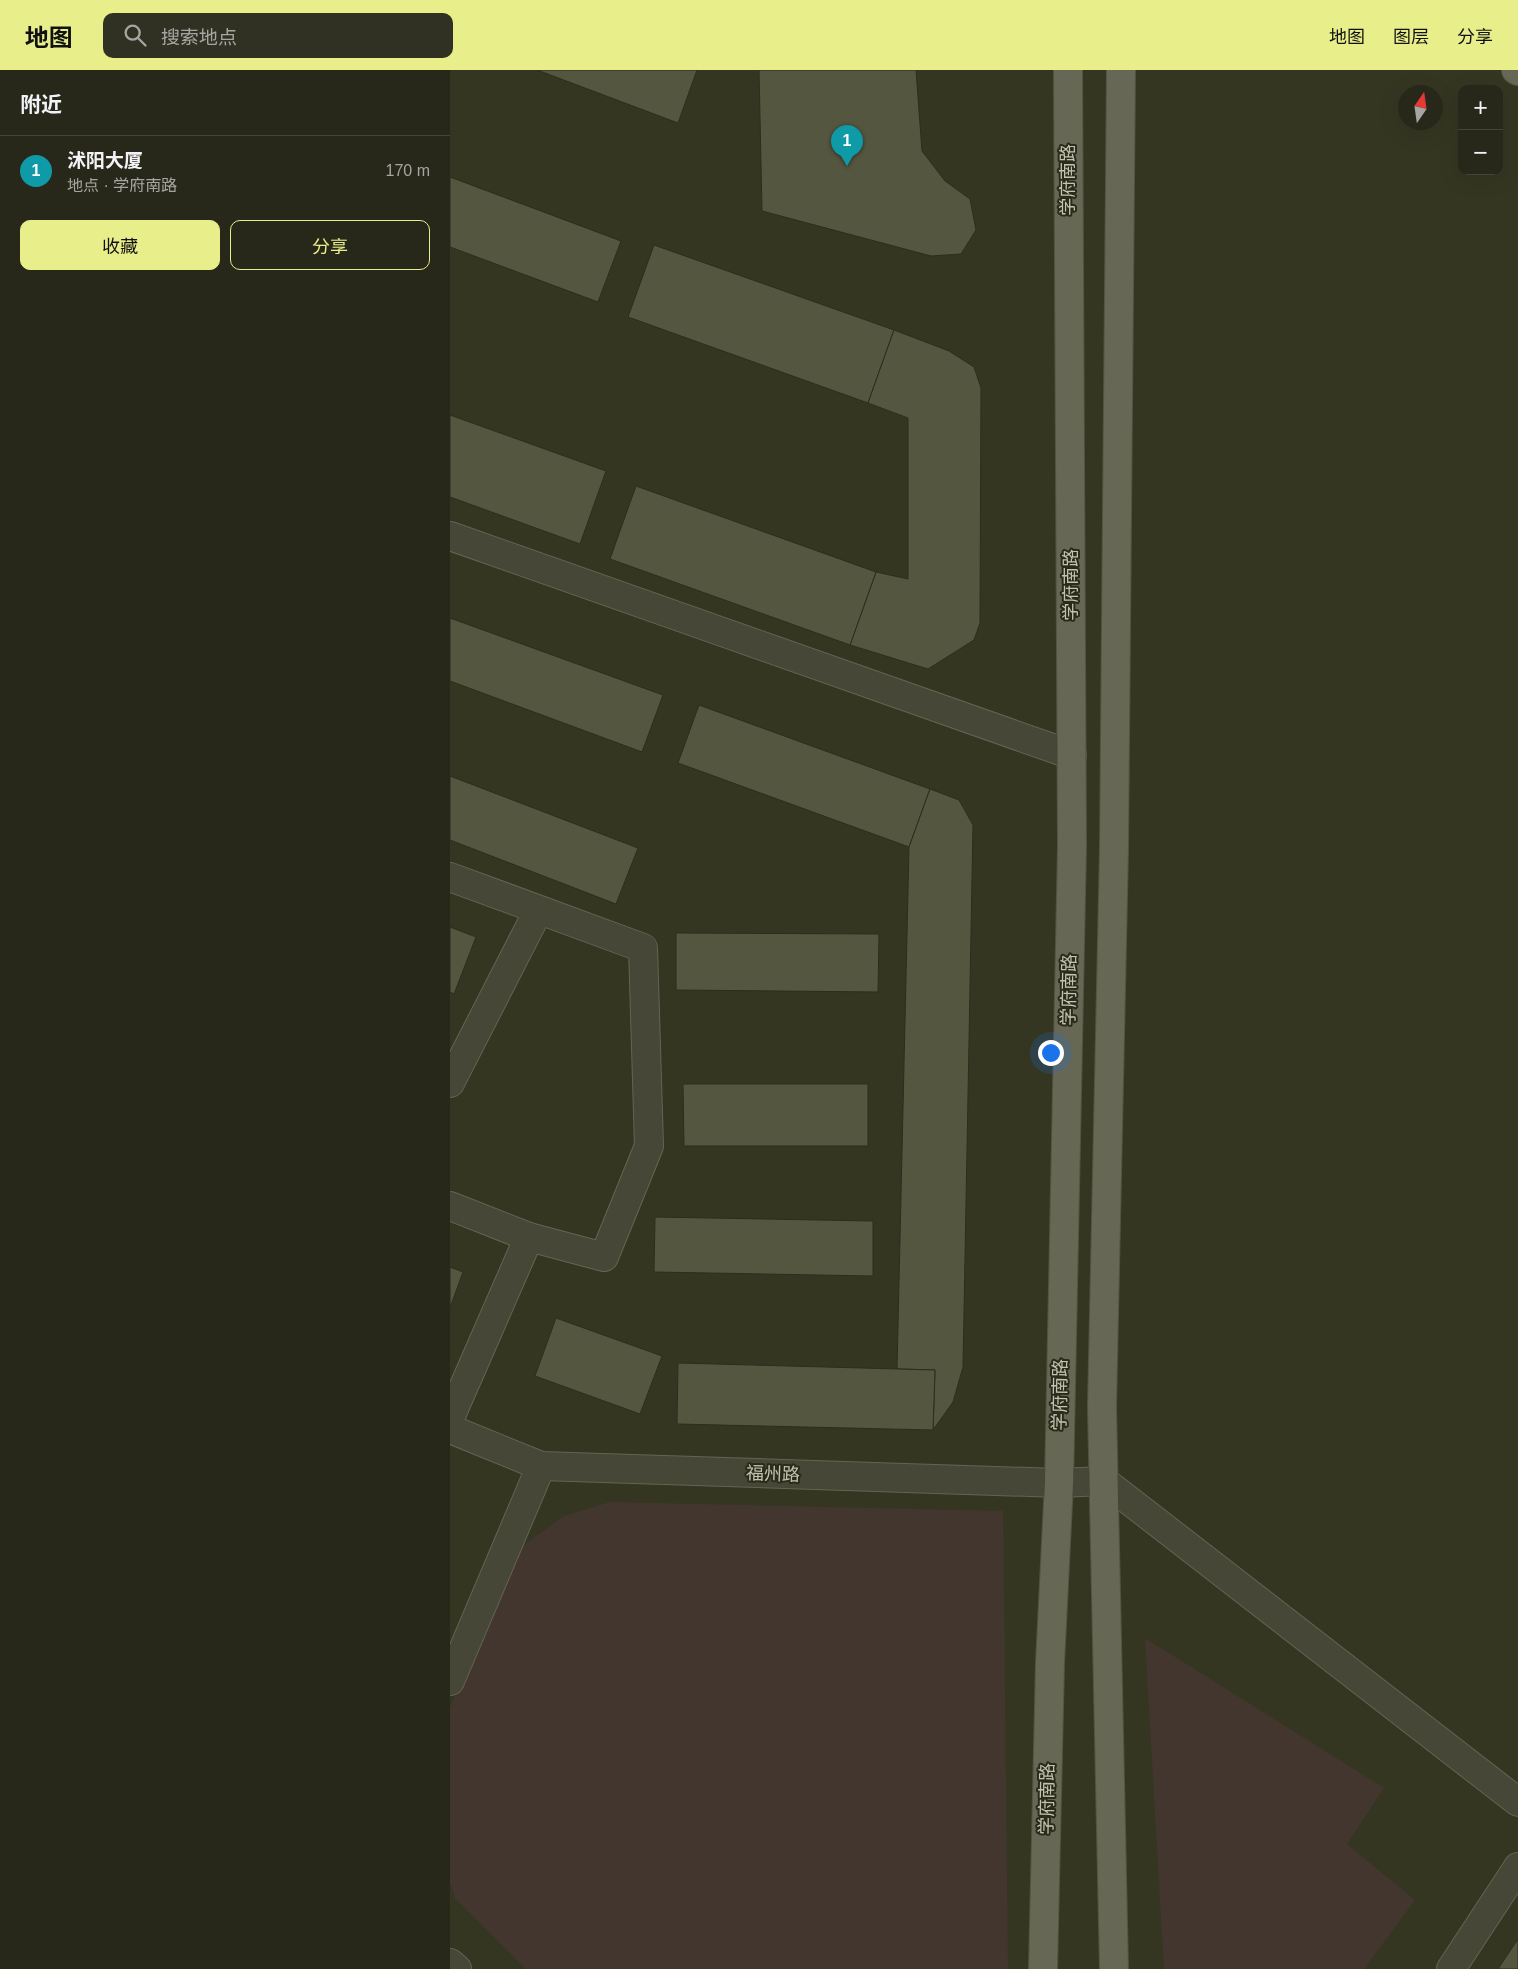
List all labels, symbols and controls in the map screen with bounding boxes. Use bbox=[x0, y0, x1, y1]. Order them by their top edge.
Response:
search box bbox=[103, 13, 453, 58]
icon: search bbox=[121, 21, 149, 49]
text: 地图 bbox=[25, 24, 73, 51]
text: 搜索地点 bbox=[161, 27, 237, 48]
text: 地图 bbox=[1329, 27, 1365, 47]
text: 图层 bbox=[1393, 27, 1429, 47]
text: 分享 bbox=[1457, 27, 1493, 47]
north arrow bbox=[1398, 85, 1443, 130]
map controls bbox=[1458, 85, 1503, 175]
button: + bbox=[1458, 85, 1503, 130]
text: 附近 bbox=[20, 93, 62, 116]
pin: 1 bbox=[831, 125, 863, 166]
button: − bbox=[1458, 130, 1503, 175]
street label: 学府南路 bbox=[1058, 144, 1078, 216]
text: 沭阳大厦 bbox=[67, 150, 143, 171]
text: 1 bbox=[32, 162, 40, 179]
text: 170 m bbox=[386, 162, 430, 179]
text: 地点 · 学府南路 bbox=[67, 177, 177, 194]
button: 收藏 bbox=[20, 220, 220, 270]
button: 分享 bbox=[230, 220, 430, 270]
street label: 学府南路 bbox=[1061, 549, 1081, 621]
street label: 学府南路 bbox=[1058, 954, 1080, 1026]
your location bbox=[1038, 1040, 1064, 1066]
street label: 学府南路 bbox=[1049, 1359, 1071, 1431]
street label: 福州路 bbox=[746, 1463, 800, 1485]
street label: 学府南路 bbox=[1036, 1763, 1058, 1835]

